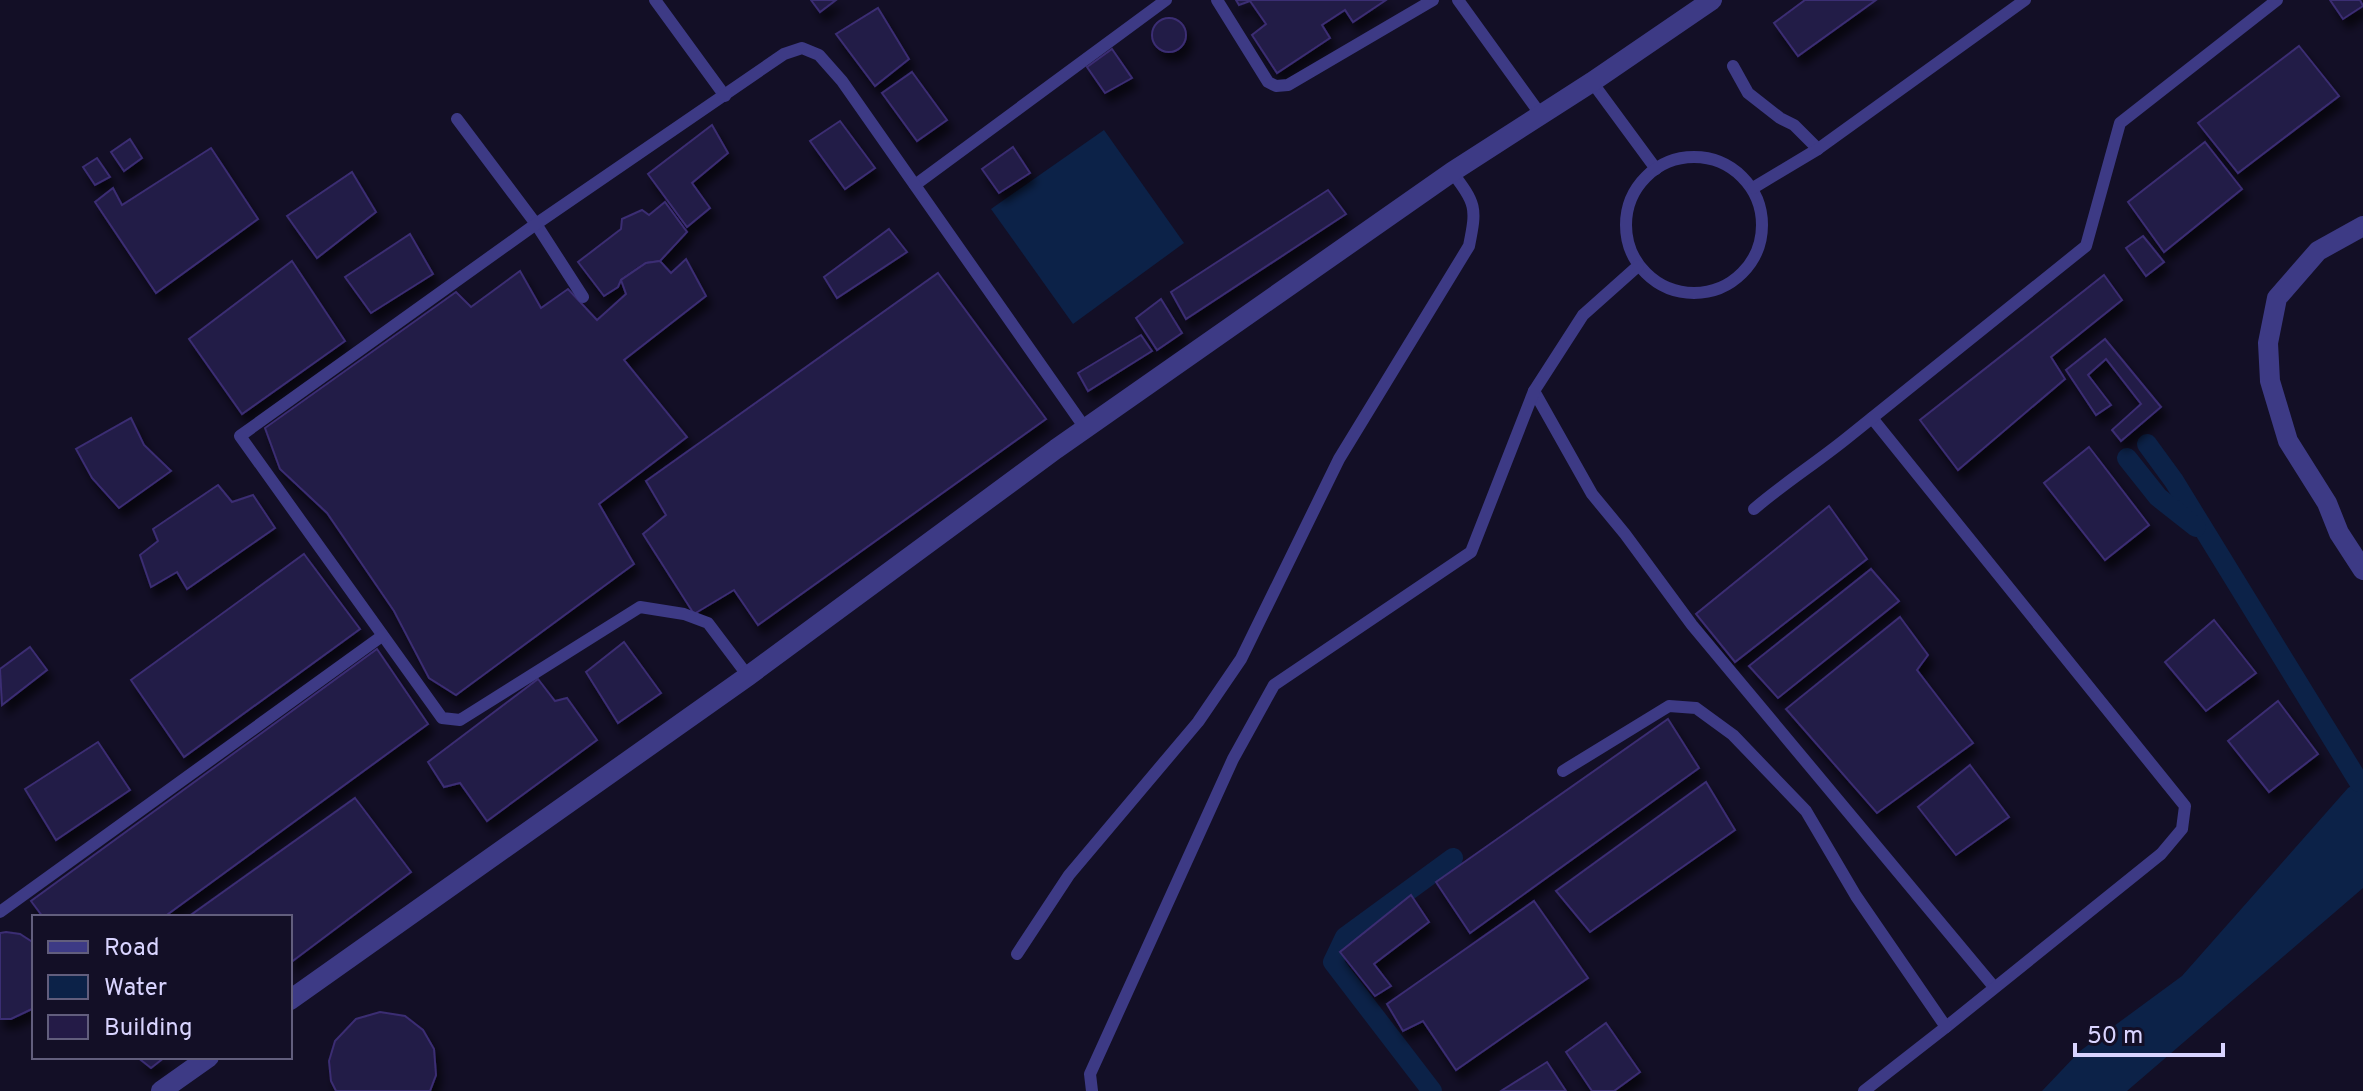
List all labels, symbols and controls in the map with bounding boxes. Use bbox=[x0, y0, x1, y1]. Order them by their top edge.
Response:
legend bbox=[32, 915, 292, 1059]
text: Road bbox=[104, 934, 160, 964]
text: Water bbox=[104, 974, 167, 1004]
scale bar bbox=[2075, 1007, 2223, 1057]
text: Building bbox=[104, 1014, 193, 1044]
text: 50 m bbox=[2087, 1022, 2143, 1052]

